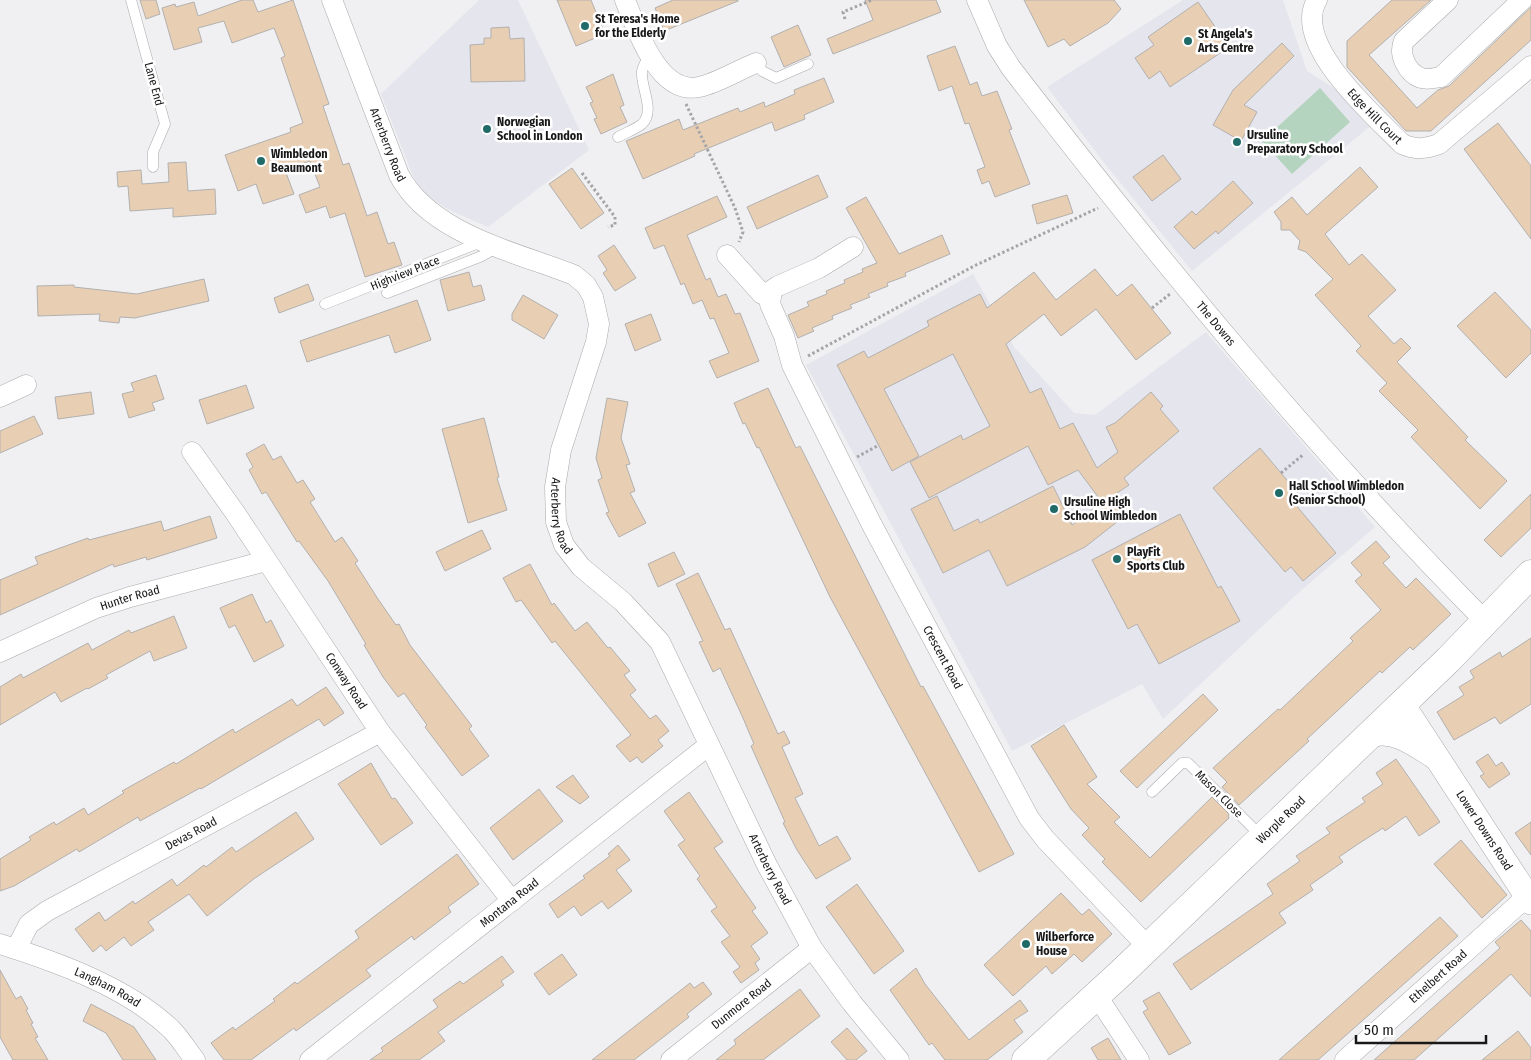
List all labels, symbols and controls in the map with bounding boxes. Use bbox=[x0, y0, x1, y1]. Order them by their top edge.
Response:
place label: St Teresa's Home for the Elderly bbox=[595, 12, 680, 40]
marker: St Teresa's Home for the Elderly bbox=[579, 20, 591, 32]
place label: St Angela's Arts Centre bbox=[1197, 27, 1254, 55]
marker: St Angela's Arts Centre bbox=[1182, 35, 1194, 47]
street label: Lane End bbox=[141, 61, 167, 107]
street label: Edge Hill Court bbox=[1344, 86, 1405, 147]
street label: Arterberry Road bbox=[367, 106, 408, 184]
place label: Norwegian School in London bbox=[497, 115, 583, 143]
marker: Norwegian School in London bbox=[481, 123, 493, 135]
place label: Ursuline Preparatory School bbox=[1247, 128, 1343, 156]
marker: Ursuline Preparatory School bbox=[1231, 136, 1243, 148]
place label: Wimbledon Beaumont bbox=[271, 147, 328, 175]
marker: Wimbledon Beaumont bbox=[255, 155, 267, 167]
street label: Highview Place bbox=[368, 253, 442, 293]
street label: The Downs bbox=[1194, 299, 1238, 349]
street label: Arterberry Road bbox=[548, 477, 576, 557]
place label: Hall School Wimbledon (Senior School) bbox=[1289, 479, 1404, 507]
marker: Hall School Wimbledon (Senior School) bbox=[1273, 487, 1285, 499]
place label: Ursuline High School Wimbledon bbox=[1064, 495, 1157, 523]
marker: Ursuline High School Wimbledon bbox=[1048, 503, 1060, 515]
place label: PlayFit Sports Club bbox=[1127, 545, 1185, 573]
marker: PlayFit Sports Club bbox=[1111, 553, 1123, 565]
street label: Hunter Road bbox=[98, 582, 161, 613]
street label: Crescent Road bbox=[920, 623, 965, 691]
street label: Conway Road bbox=[322, 650, 370, 712]
street label: Mason Close bbox=[1192, 767, 1246, 821]
street label: Lower Downs Road bbox=[1453, 788, 1516, 873]
street label: Worple Road bbox=[1253, 793, 1308, 847]
street label: Devas Road bbox=[163, 814, 219, 853]
street label: Arterberry Road bbox=[746, 832, 794, 907]
street label: Montana Road bbox=[477, 875, 542, 930]
place label: Wilberforce House bbox=[1036, 930, 1094, 958]
marker: Wilberforce House bbox=[1020, 938, 1032, 950]
street label: Ethelbert Road bbox=[1406, 947, 1470, 1006]
street label: Langham Road bbox=[72, 964, 143, 1010]
street label: Dunmore Road bbox=[709, 976, 774, 1032]
scale bar bbox=[1356, 1012, 1486, 1044]
text: 50 m bbox=[1364, 1021, 1394, 1039]

